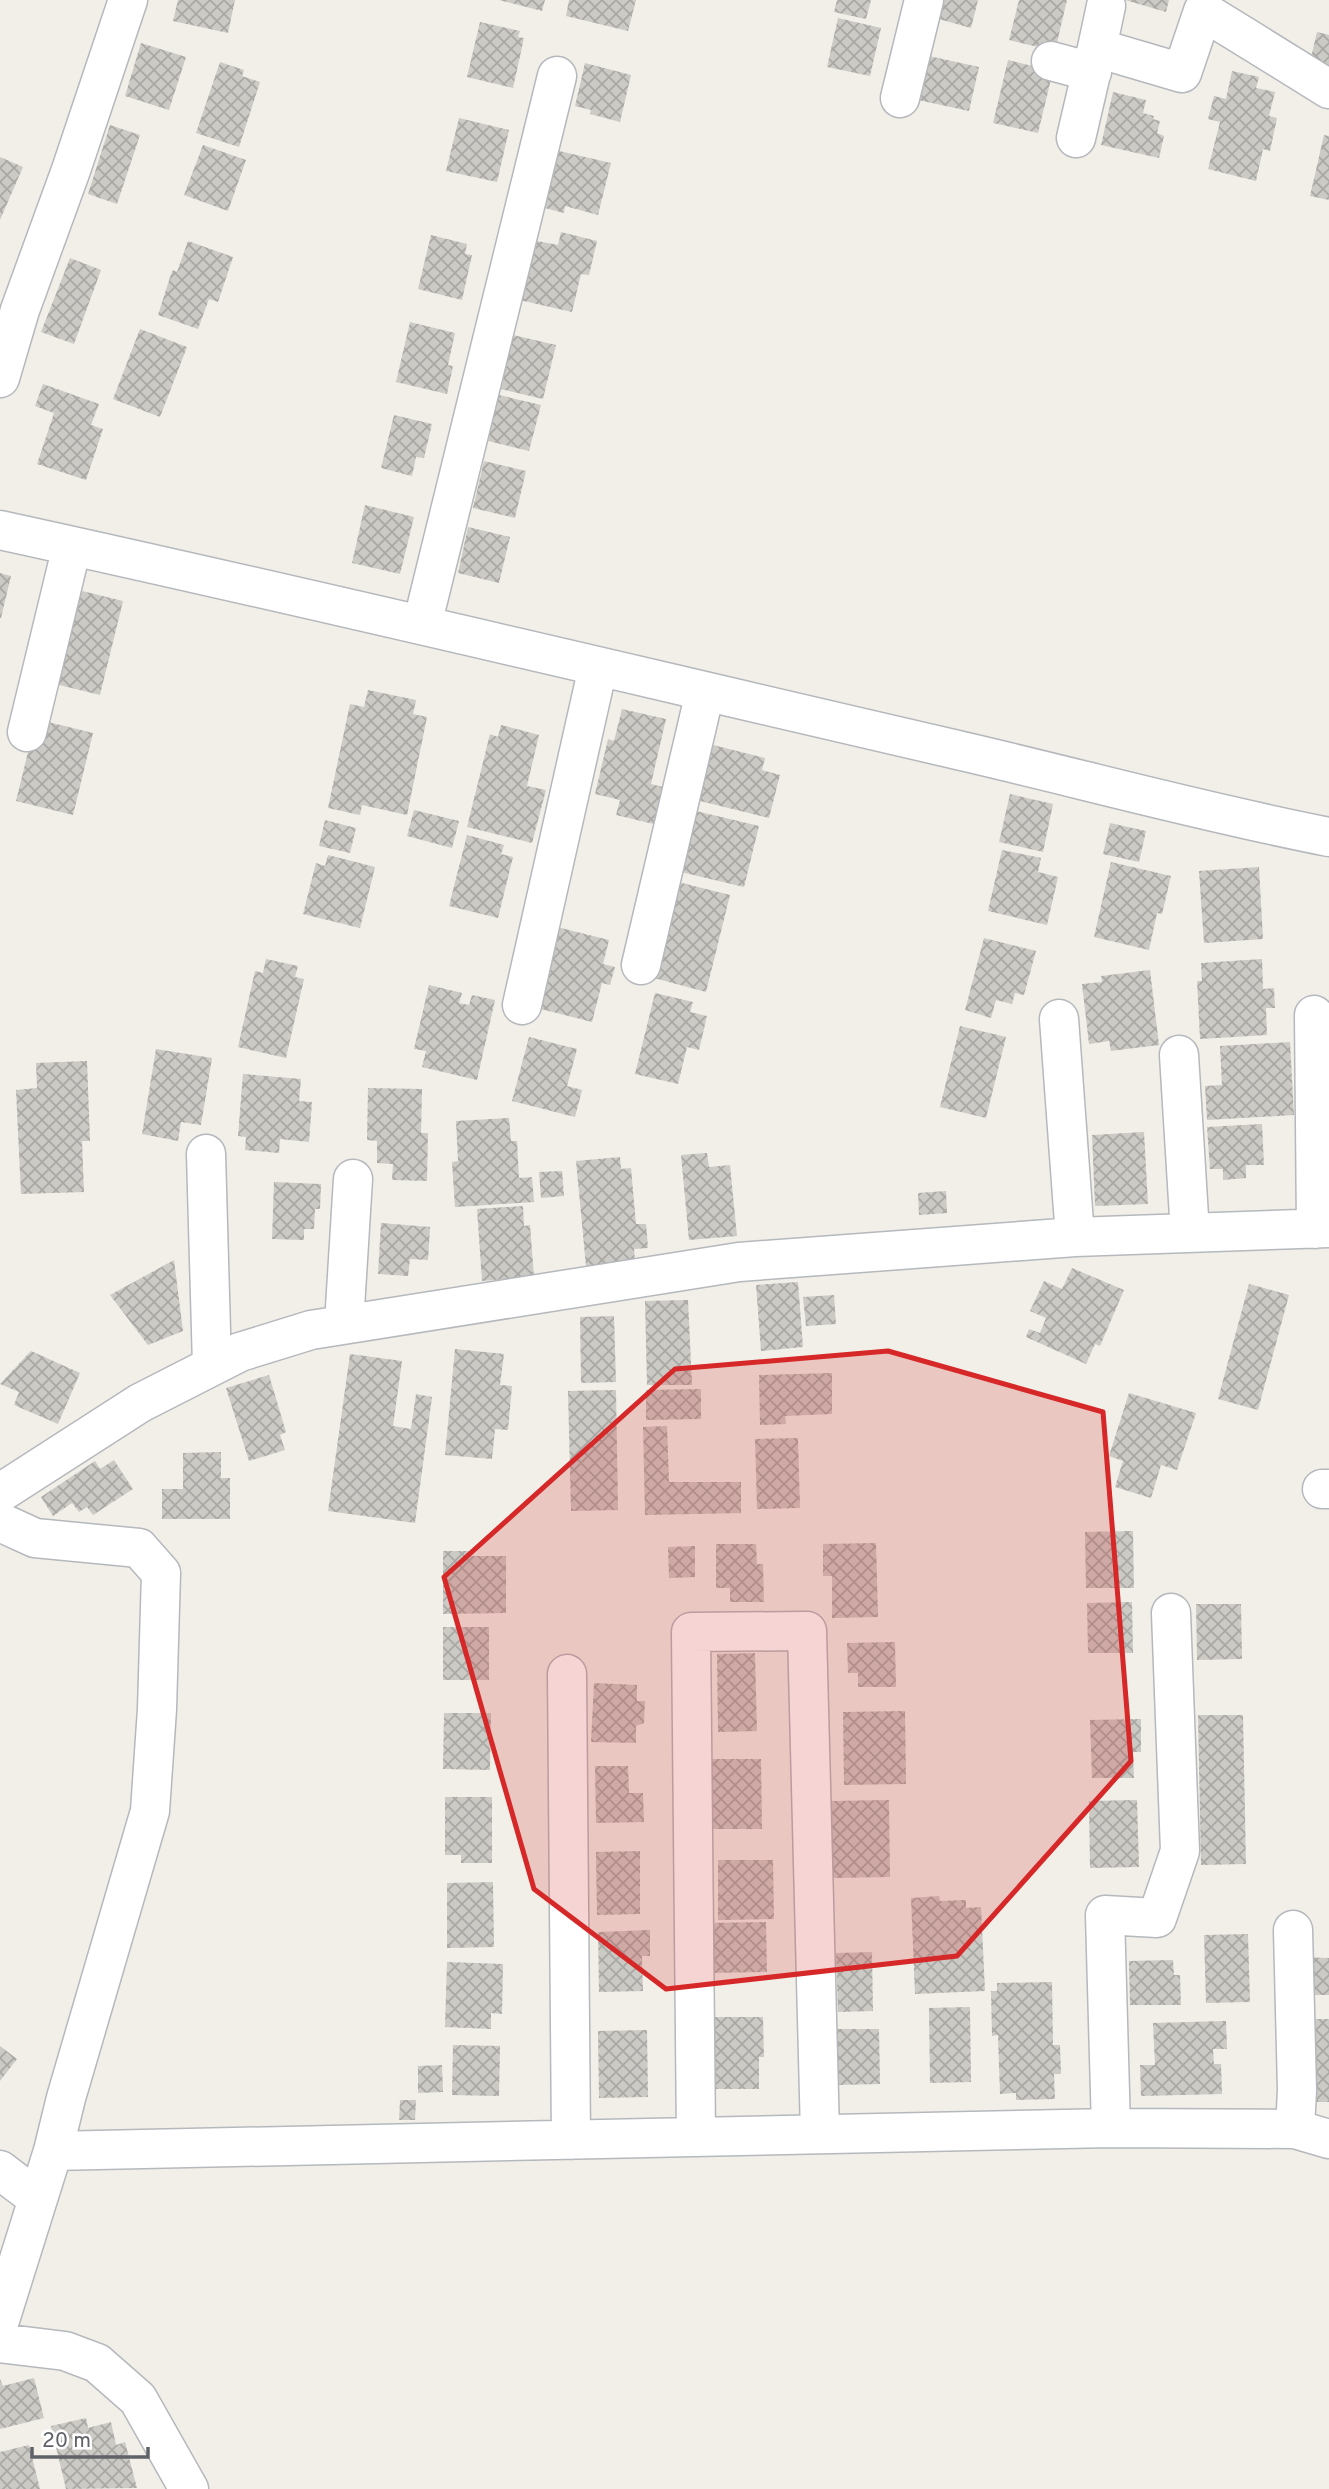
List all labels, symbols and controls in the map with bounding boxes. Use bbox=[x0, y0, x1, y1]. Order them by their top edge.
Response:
scale bar bbox=[32, 2416, 147, 2460]
text: 20 m bbox=[42, 2428, 91, 2455]

